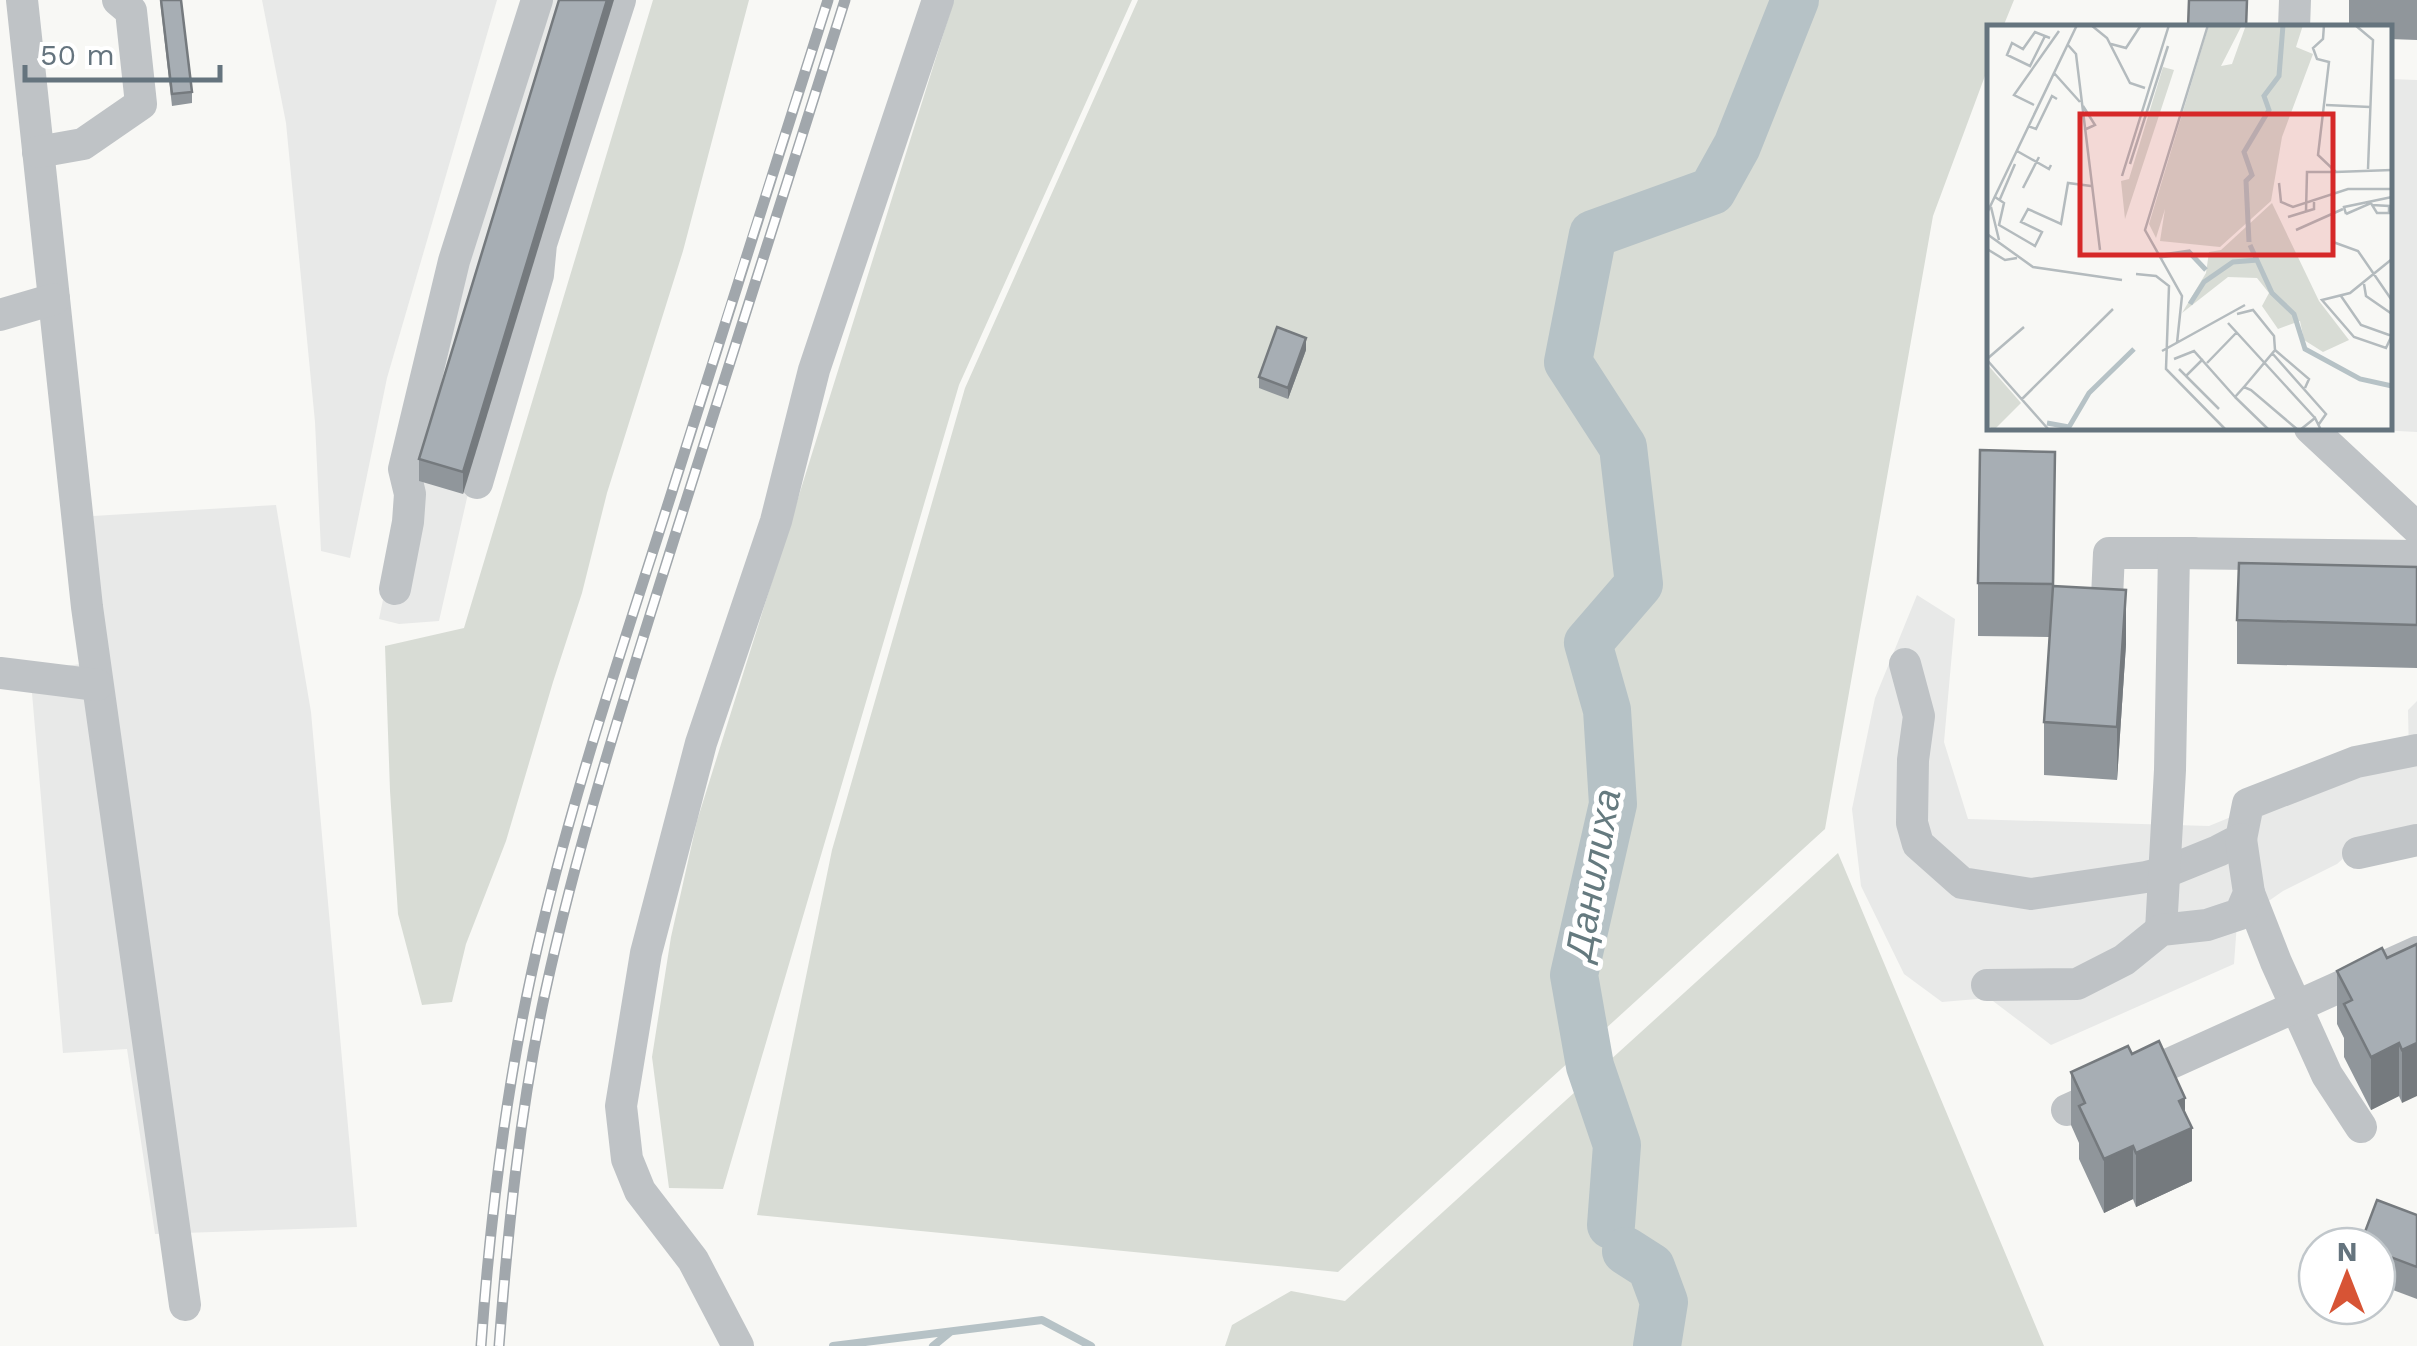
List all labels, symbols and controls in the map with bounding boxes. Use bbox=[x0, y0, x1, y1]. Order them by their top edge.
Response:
scale bar bbox=[25, 20, 220, 82]
inset map bbox=[1987, 25, 2392, 430]
text: 50 m bbox=[40, 37, 115, 72]
water label: Данилиха bbox=[1556, 785, 1630, 967]
north arrow bbox=[2297, 1226, 2397, 1326]
text: N bbox=[2337, 1235, 2357, 1268]

